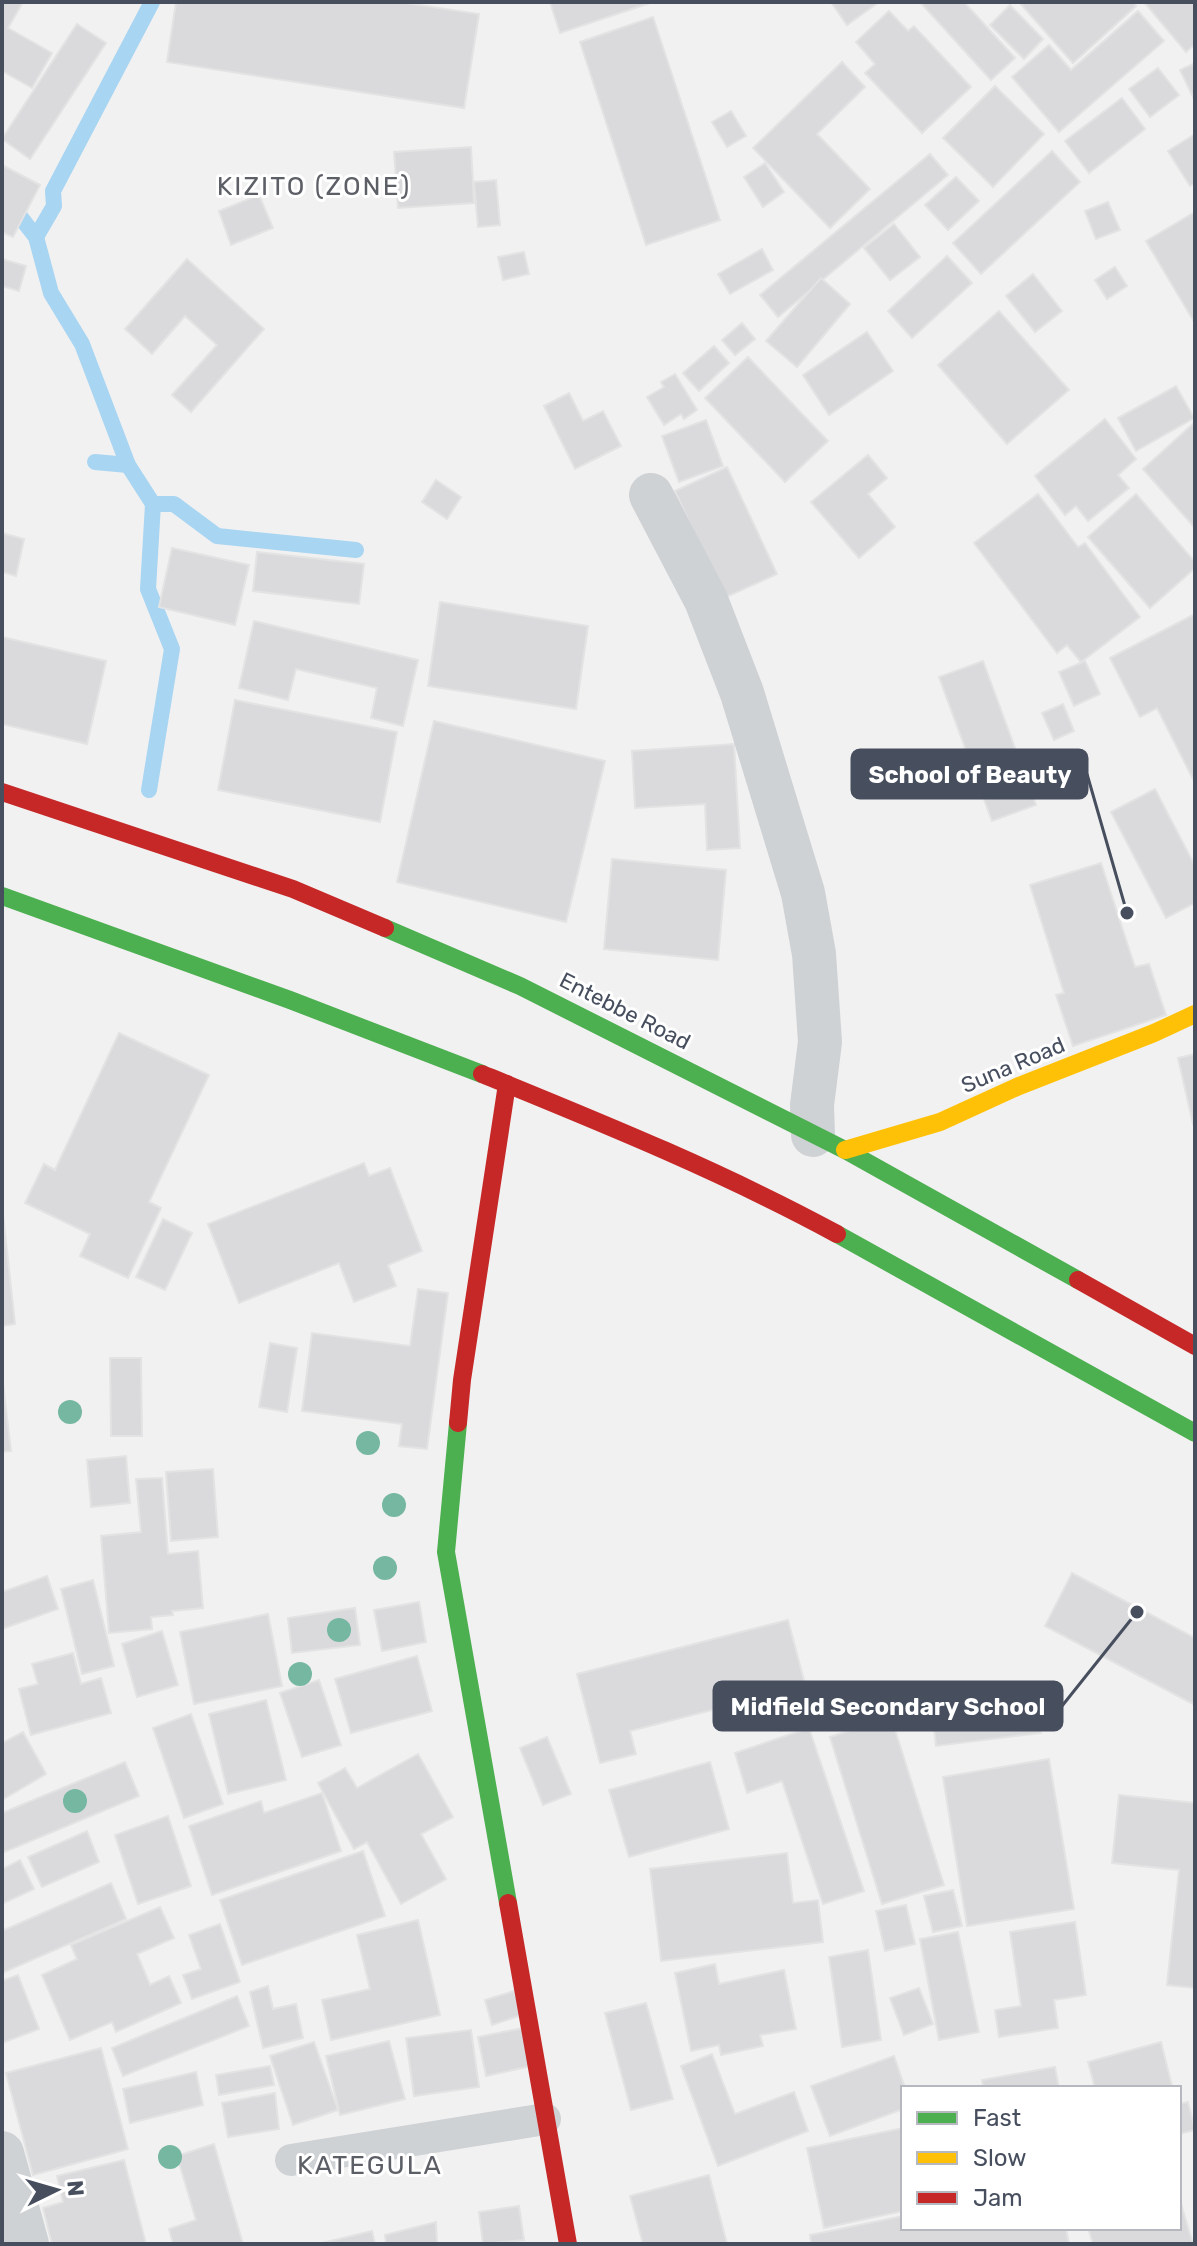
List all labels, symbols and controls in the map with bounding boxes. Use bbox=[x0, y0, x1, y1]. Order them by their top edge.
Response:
district label: KIZITO (ZONE) bbox=[217, 171, 411, 202]
callout: School of Beauty bbox=[852, 750, 1087, 798]
text: School of Beauty bbox=[868, 761, 1072, 789]
street label: Entebbe Road bbox=[555, 966, 695, 1056]
street label: Suna Road bbox=[957, 1031, 1069, 1099]
callout: Midfield Secondary School bbox=[714, 1682, 1062, 1730]
text: Midfield Secondary School bbox=[731, 1693, 1045, 1721]
legend bbox=[901, 2086, 1181, 2230]
text: Fast bbox=[973, 2104, 1021, 2132]
text: Slow bbox=[973, 2144, 1026, 2172]
north arrow bbox=[16, 2150, 96, 2230]
district label: KATEGULA bbox=[297, 2150, 443, 2181]
text: N bbox=[61, 2179, 90, 2197]
text: Jam bbox=[973, 2184, 1023, 2212]

